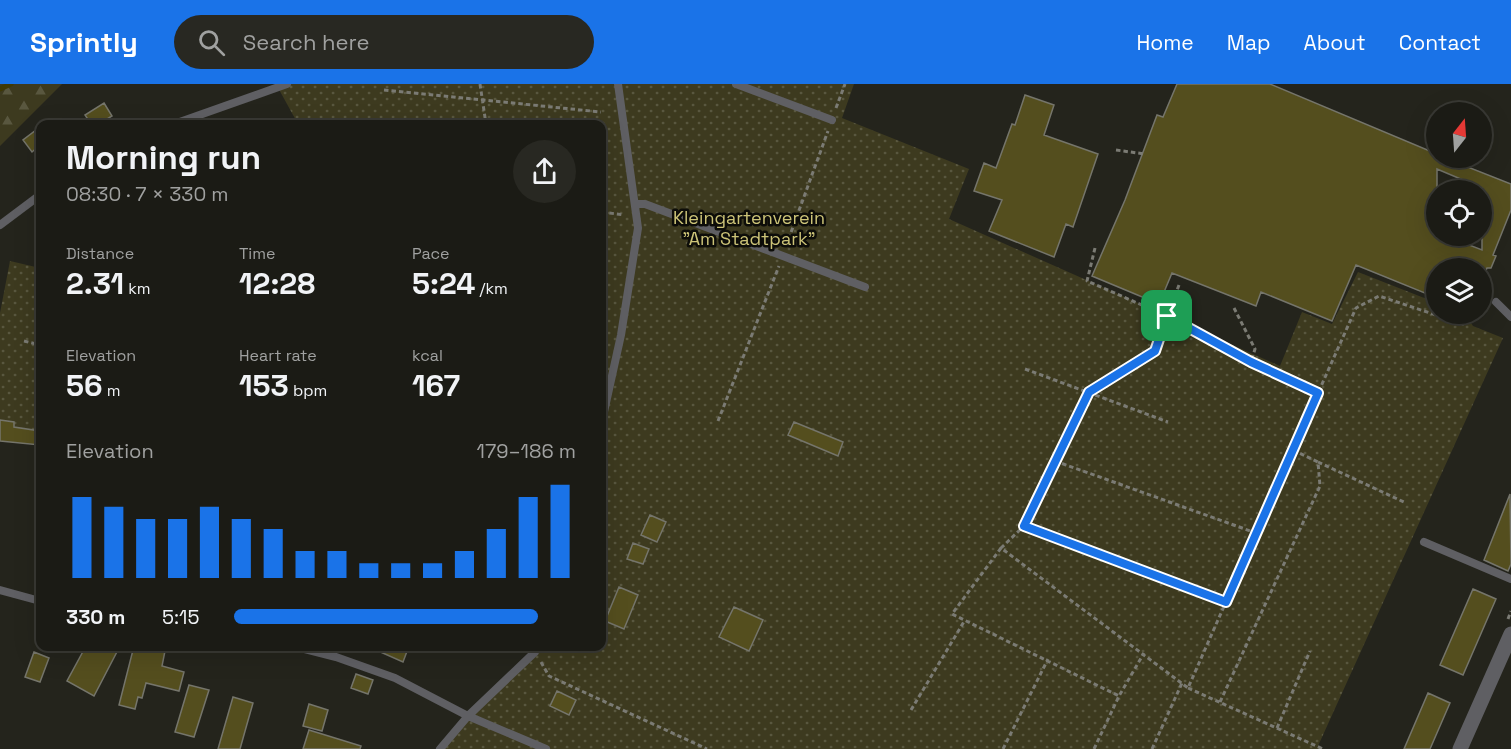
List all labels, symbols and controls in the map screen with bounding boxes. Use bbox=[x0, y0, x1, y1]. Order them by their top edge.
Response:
search box bbox=[174, 15, 594, 69]
text: Sprintly bbox=[30, 24, 138, 60]
icon: search bbox=[195, 26, 228, 59]
text: Search here bbox=[243, 28, 370, 56]
text: Home bbox=[1136, 29, 1194, 56]
text: Map bbox=[1227, 29, 1271, 56]
text: About bbox=[1304, 29, 1366, 56]
text: Contact bbox=[1399, 29, 1481, 56]
north arrow bbox=[1426, 102, 1492, 168]
map controls bbox=[1426, 102, 1492, 324]
text: Morning run bbox=[66, 137, 261, 179]
button: share bbox=[513, 140, 576, 203]
button: locate bbox=[1426, 180, 1492, 246]
text: 08:30 · 7 × 330 m bbox=[66, 181, 229, 207]
park label: Kleingartenverein "Am Stadtpark" bbox=[673, 206, 825, 250]
text: Distance bbox=[66, 243, 134, 264]
text: Time bbox=[239, 243, 275, 264]
text: Pace bbox=[412, 243, 449, 264]
button: layers bbox=[1426, 258, 1492, 324]
text: 2.31 bbox=[66, 264, 124, 303]
text: 12:28 bbox=[239, 264, 315, 303]
text: 5:24 bbox=[412, 264, 475, 303]
text: km bbox=[124, 278, 151, 299]
text: /km bbox=[475, 278, 508, 299]
pin bbox=[1141, 290, 1192, 341]
icon: arrive bbox=[1150, 299, 1183, 332]
text: Elevation bbox=[66, 345, 136, 366]
text: Heart rate bbox=[239, 345, 317, 366]
text: kcal bbox=[412, 345, 443, 366]
text: 56 bbox=[66, 366, 103, 405]
text: 153 bbox=[239, 366, 289, 405]
text: 167 bbox=[412, 366, 460, 405]
text: m bbox=[103, 380, 120, 401]
text: bpm bbox=[289, 380, 327, 401]
text: Elevation bbox=[66, 438, 154, 464]
text: 179–186 m bbox=[477, 438, 576, 464]
text: 330 m bbox=[66, 604, 125, 630]
text: 5:15 bbox=[162, 604, 199, 630]

